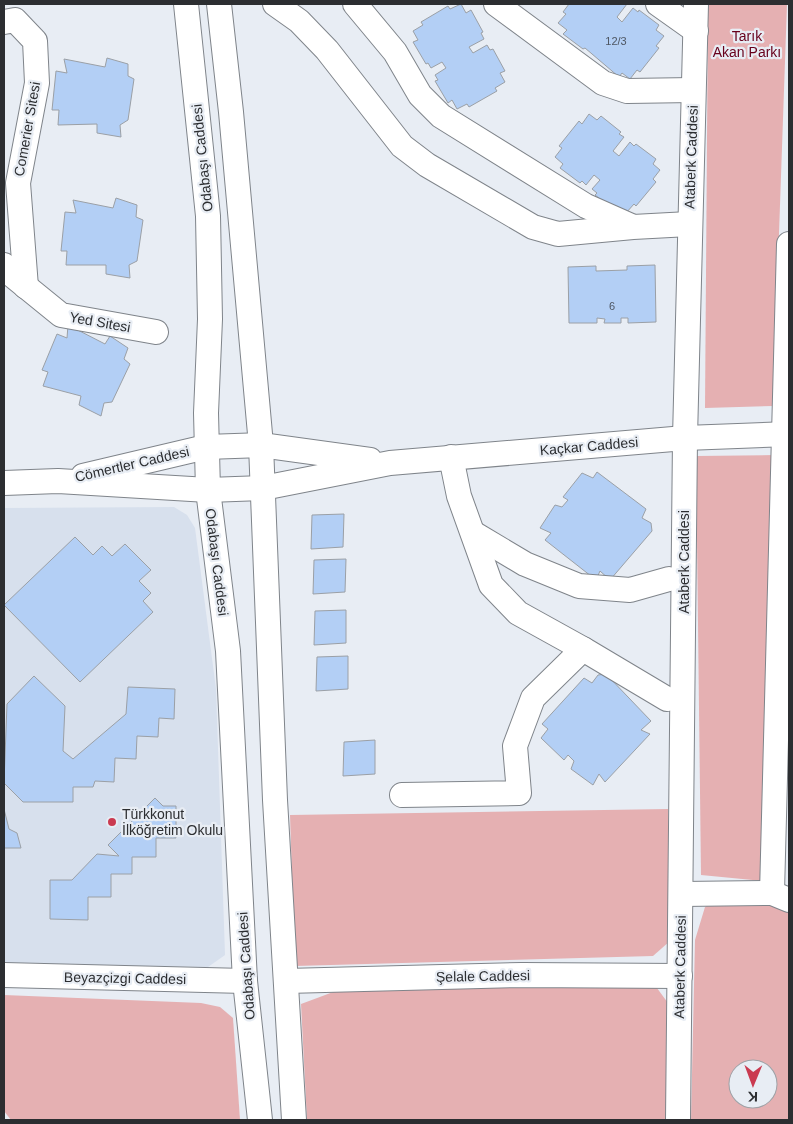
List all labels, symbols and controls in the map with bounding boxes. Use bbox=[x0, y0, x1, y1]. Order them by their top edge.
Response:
park label: Tarık Akan Parkı bbox=[713, 28, 781, 60]
house number: 12/3 bbox=[605, 35, 627, 47]
street label: Comerier Sitesi bbox=[11, 80, 43, 178]
street label: Odabaşı Caddesi bbox=[188, 103, 216, 213]
street label: Ataberk Caddesi bbox=[681, 105, 701, 209]
house number: 6 bbox=[609, 300, 615, 312]
street label: Yed Sitesi bbox=[68, 309, 132, 335]
street label: Kaçkar Caddesi bbox=[539, 434, 639, 458]
street label: Cömertler Caddesi bbox=[73, 443, 191, 485]
street label: Odabaşı Caddesi bbox=[202, 507, 232, 617]
street label: Ataberk Caddesi bbox=[676, 510, 692, 614]
place label: Türkkonut İlköğretim Okulu bbox=[122, 806, 223, 838]
marker: Türkkonut İlköğretim Okulu bbox=[106, 816, 118, 828]
street label: Odabaşı Caddesi bbox=[234, 911, 258, 1021]
street label: Ataberk Caddesi bbox=[671, 915, 689, 1019]
street label: Şelale Caddesi bbox=[436, 967, 530, 985]
street label: Beyazçizgi Caddesi bbox=[64, 969, 186, 987]
north arrow bbox=[728, 1059, 778, 1109]
text: K bbox=[748, 1089, 758, 1105]

